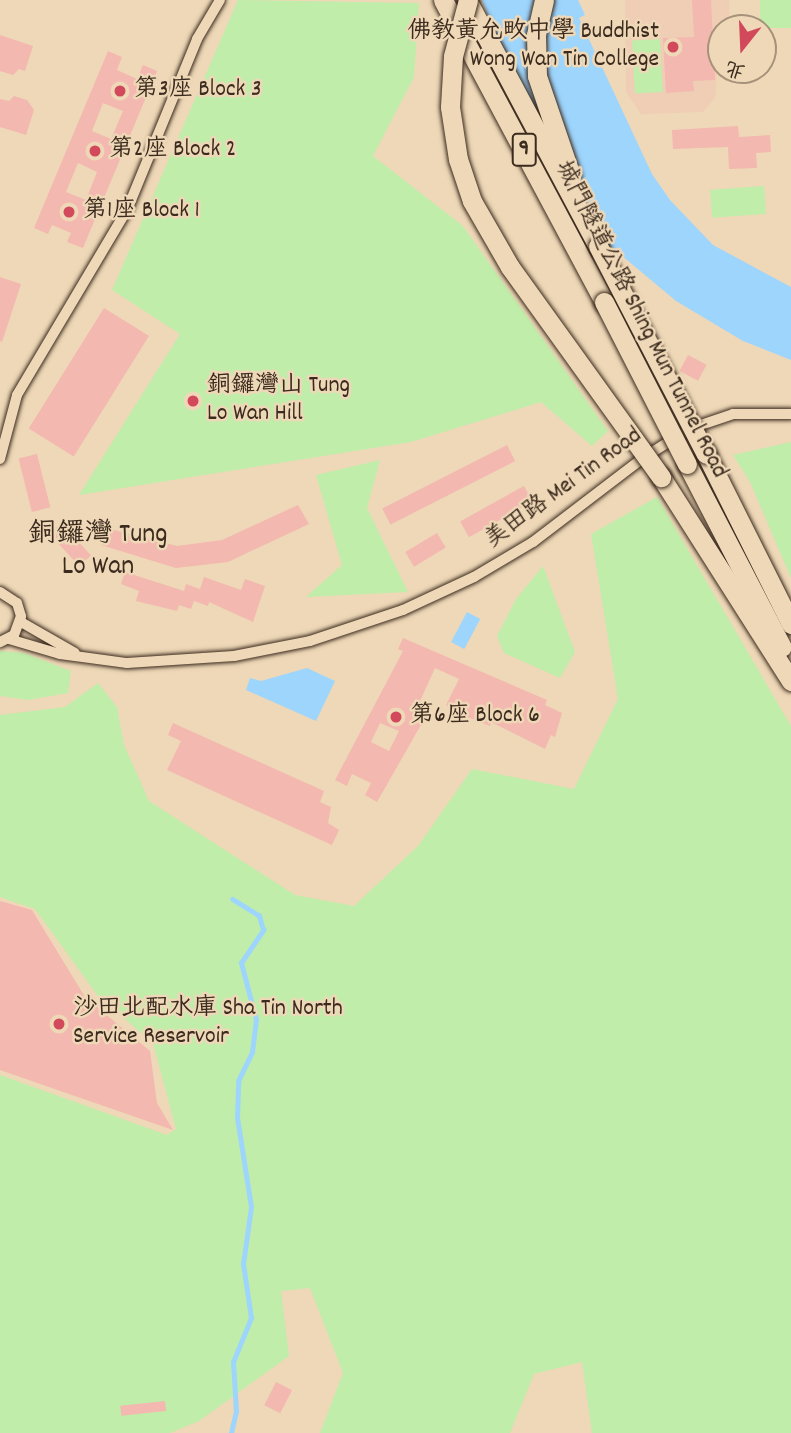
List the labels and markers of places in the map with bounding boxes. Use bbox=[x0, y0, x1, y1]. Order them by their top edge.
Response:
place label: 佛教黃允畋中學 Buddhist Wong Wan Tin College bbox=[407, 19, 659, 75]
marker: 佛教黃允畋中學 Buddhist Wong Wan Tin College bbox=[665, 39, 681, 55]
place label: 第3座 Block 3 bbox=[134, 77, 262, 105]
marker: 第3座 Block 3 bbox=[112, 83, 128, 99]
place label: 第2座 Block 2 bbox=[109, 137, 236, 165]
marker: 第2座 Block 2 bbox=[87, 143, 103, 159]
place label: 第1座 Block 1 bbox=[83, 198, 200, 226]
marker: 第1座 Block 1 bbox=[61, 204, 77, 220]
place label: 銅鑼灣山 Tung Lo Wan Hill bbox=[207, 373, 350, 429]
marker: 銅鑼灣山 Tung Lo Wan Hill bbox=[185, 393, 201, 409]
place label: 第6座 Block 6 bbox=[410, 703, 540, 731]
marker: 第6座 Block 6 bbox=[388, 709, 404, 725]
place label: 沙田北配水庫 Sha Tin North Service Reservoir bbox=[73, 996, 343, 1052]
marker: 沙田北配水庫 Sha Tin North Service Reservoir bbox=[51, 1016, 67, 1032]

